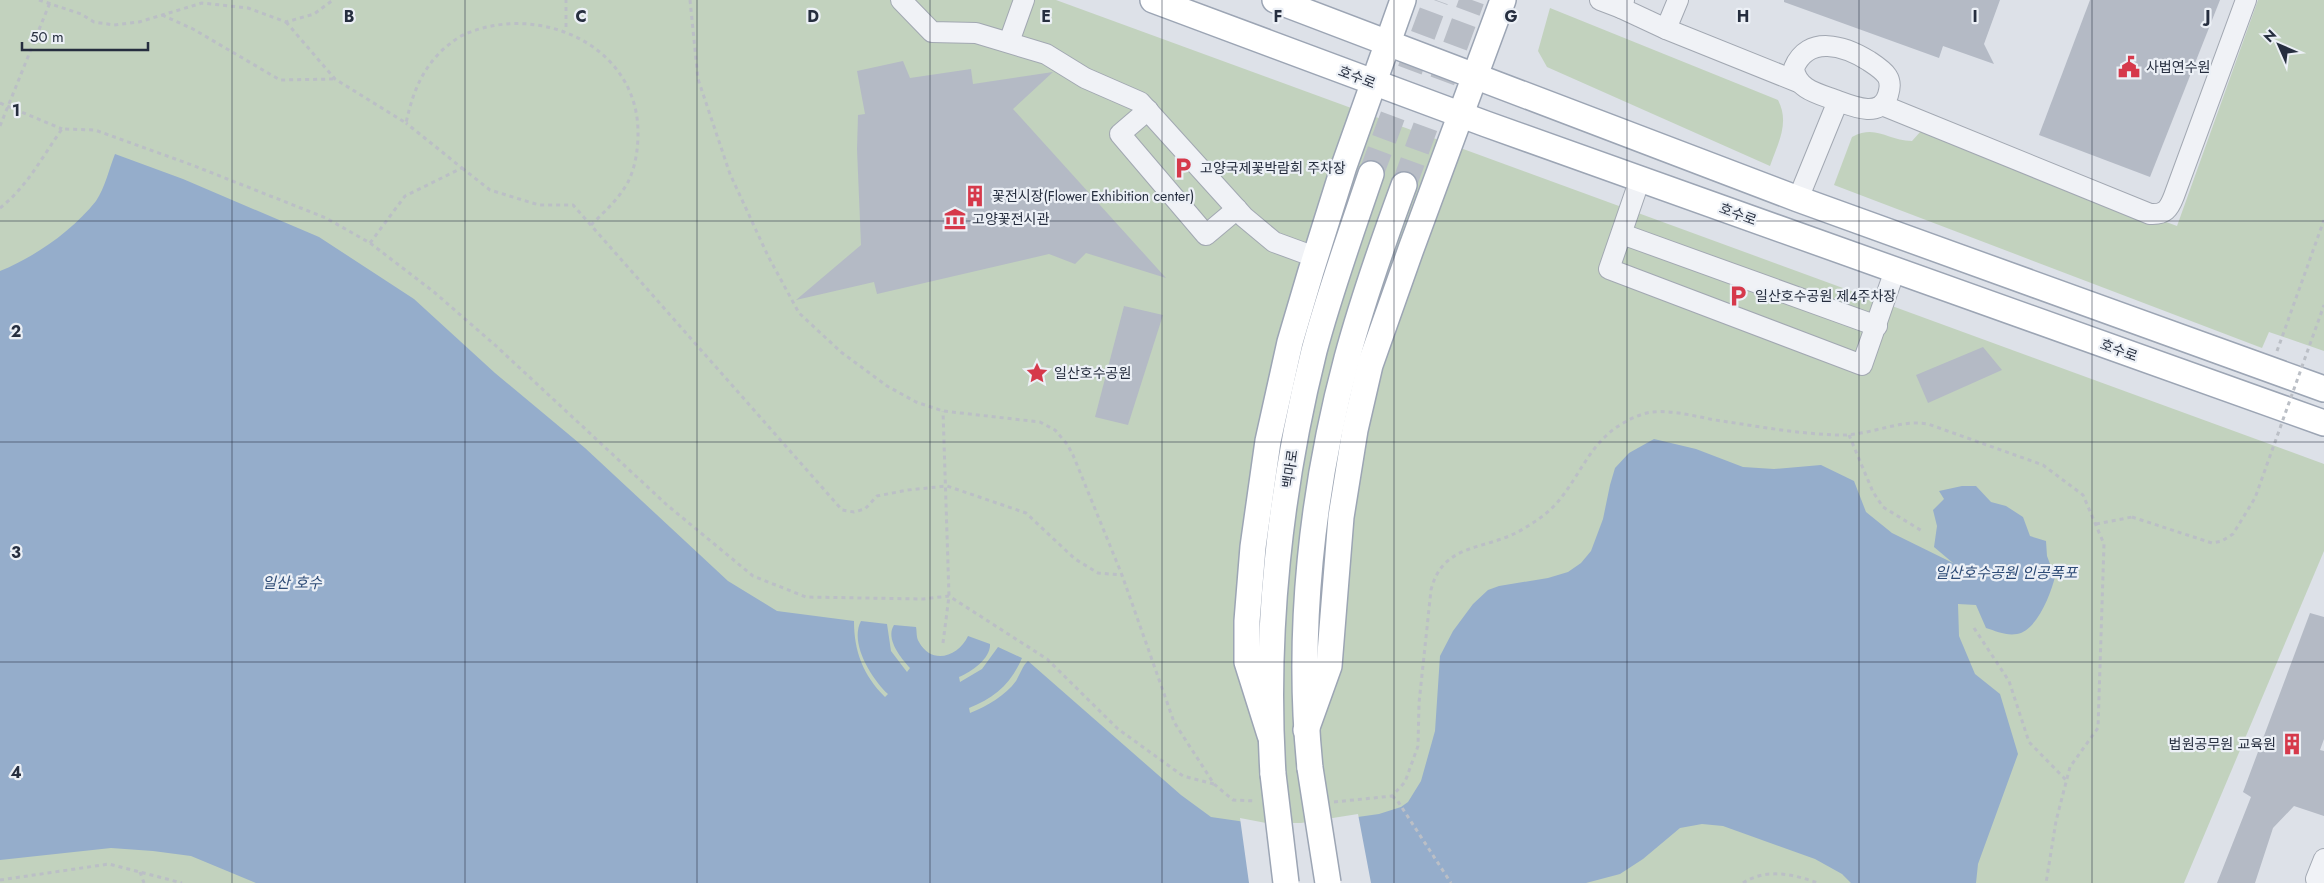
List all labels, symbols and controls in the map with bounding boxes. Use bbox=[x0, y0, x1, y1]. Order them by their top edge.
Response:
text: B bbox=[344, 5, 354, 28]
text: C bbox=[575, 5, 587, 28]
text: D bbox=[807, 5, 819, 28]
text: E bbox=[1041, 5, 1051, 28]
text: F bbox=[1274, 5, 1282, 28]
text: G bbox=[1504, 5, 1518, 28]
text: H bbox=[1737, 5, 1749, 28]
text: I bbox=[1972, 5, 1978, 28]
text: J bbox=[2202, 5, 2211, 28]
scale bar bbox=[22, 20, 149, 52]
north arrow bbox=[2254, 20, 2304, 70]
text: N bbox=[2259, 25, 2281, 47]
text: 50 m bbox=[30, 26, 64, 48]
public building icon: 사법연수원 bbox=[2116, 54, 2142, 80]
place label: 사법연수원 bbox=[2146, 57, 2210, 77]
street label: 호수로 bbox=[1335, 61, 1379, 93]
text: 1 bbox=[12, 99, 20, 122]
parking icon: 고양국제꽃박람회 주차장 bbox=[1170, 155, 1196, 181]
place label: 고양국제꽃박람회 주차장 bbox=[1200, 158, 1346, 178]
building icon: 꽃전시장(Flower Exhibition center) bbox=[962, 183, 988, 209]
place label: 꽃전시장(Flower Exhibition center) bbox=[992, 186, 1194, 206]
street label: 호수로 bbox=[1716, 198, 1760, 230]
museum icon: 고양꽃전시관 bbox=[942, 206, 968, 232]
place label: 고양꽃전시관 bbox=[972, 209, 1049, 229]
parking icon: 일산호수공원 제4주차장 bbox=[1725, 283, 1751, 309]
place label: 일산호수공원 제4주차장 bbox=[1755, 286, 1896, 306]
text: 2 bbox=[11, 320, 21, 343]
street label: 호수로 bbox=[2097, 334, 2141, 366]
place icon: 일산호수공원 bbox=[1024, 360, 1050, 386]
place label: 일산호수공원 bbox=[1054, 363, 1131, 383]
street label: 백마로 bbox=[1277, 448, 1303, 490]
text: 3 bbox=[11, 541, 21, 564]
water label: 일산호수공원 인공폭포 bbox=[1935, 562, 2078, 584]
water label: 일산 호수 bbox=[262, 572, 323, 594]
building icon: 법원공무원 교육원 bbox=[2279, 731, 2305, 757]
place label: 법원공무원 교육원 bbox=[2169, 734, 2276, 754]
text: 4 bbox=[10, 761, 22, 784]

